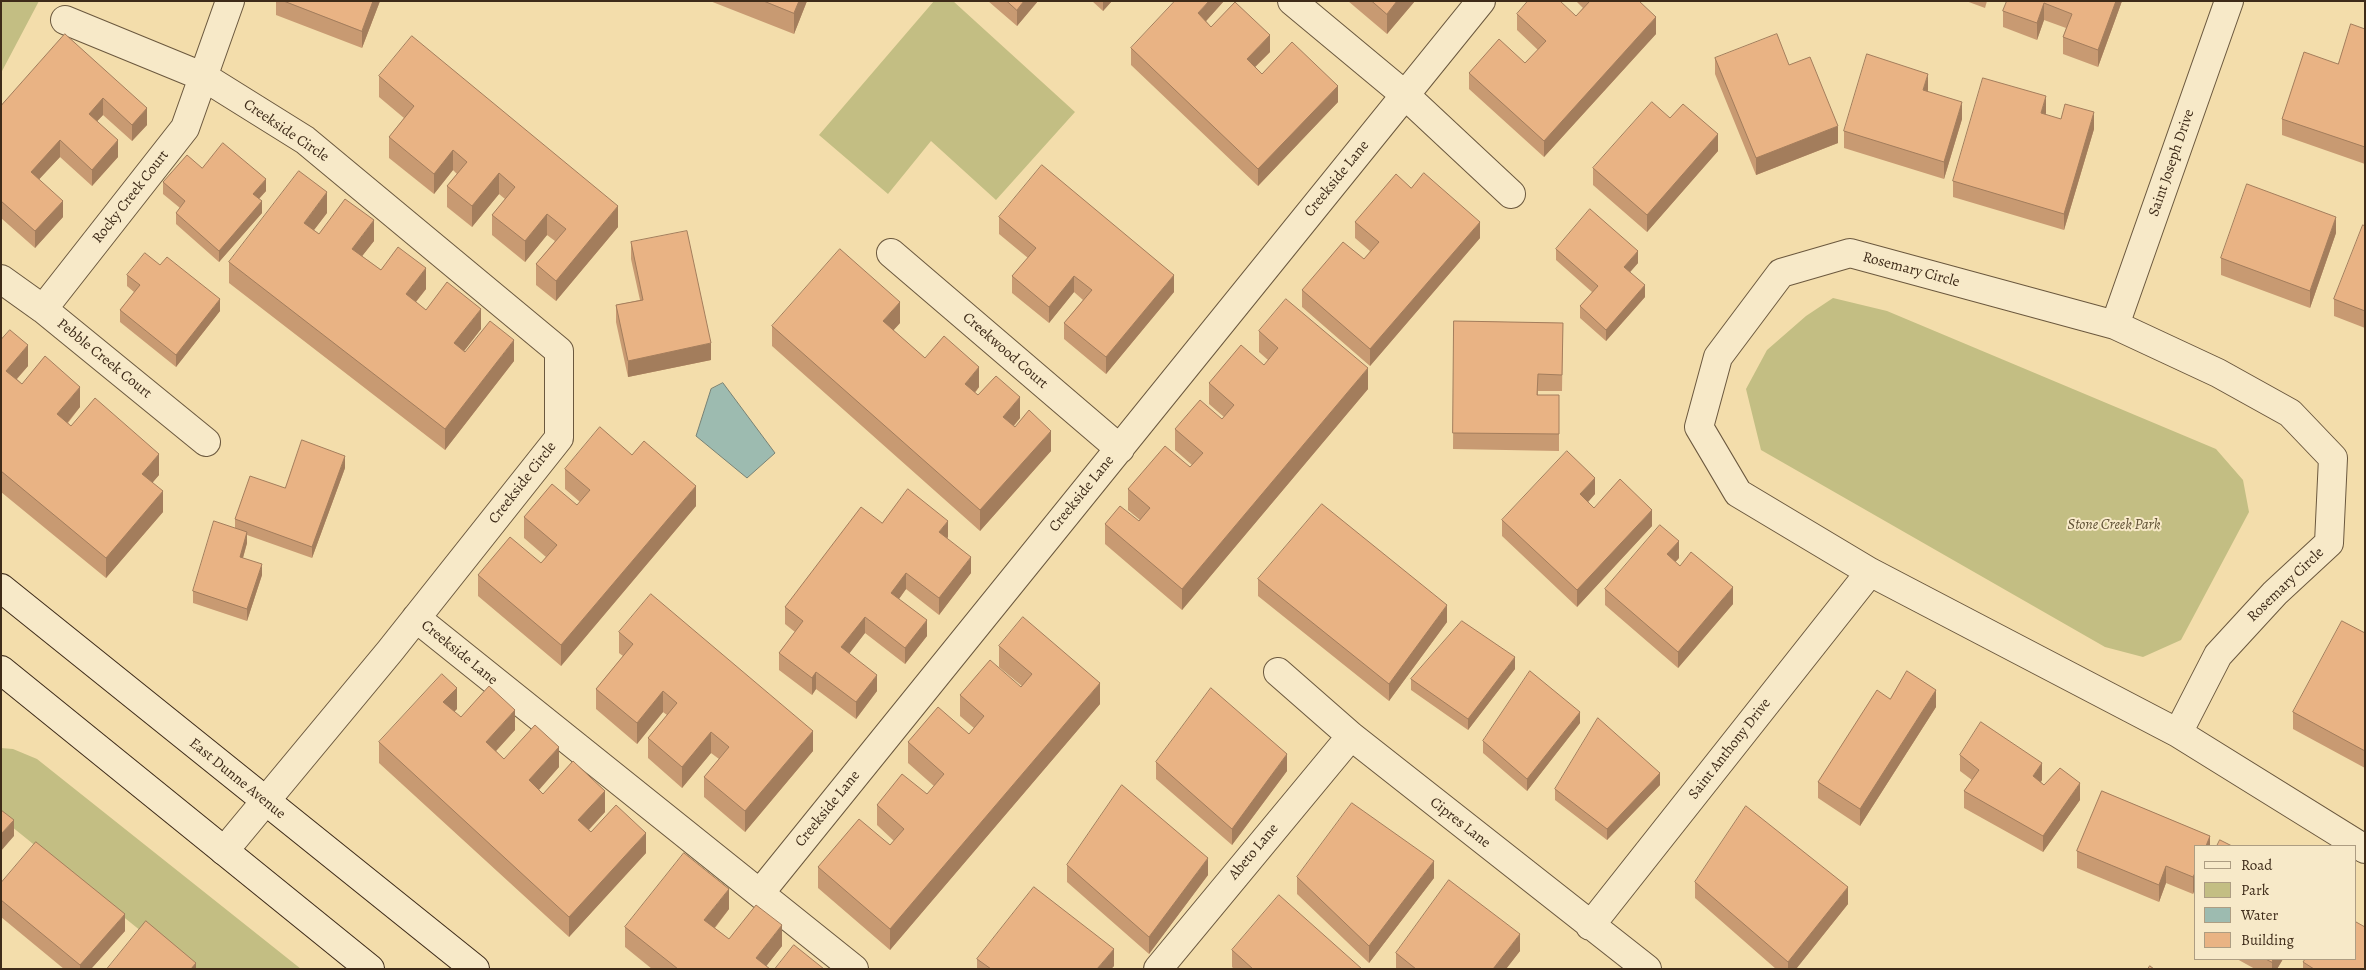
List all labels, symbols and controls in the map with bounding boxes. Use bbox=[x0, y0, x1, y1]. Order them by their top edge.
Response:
street label: Creekside Circle bbox=[240, 96, 332, 166]
street label: Saint Joseph Drive bbox=[2145, 107, 2199, 219]
street label: Creekside Lane bbox=[1301, 137, 1373, 221]
street label: Rocky Creek Court bbox=[89, 147, 173, 247]
street label: Rosemary Circle bbox=[1861, 248, 1961, 292]
street label: Creekwood Court bbox=[959, 309, 1051, 393]
street label: Pebble Creek Court bbox=[53, 315, 155, 403]
street label: Creekside Circle bbox=[485, 438, 561, 528]
street label: Creekside Lane bbox=[1046, 452, 1118, 536]
park label: Stone Creek Park bbox=[2068, 516, 2160, 534]
street label: Rosemary Circle bbox=[2244, 544, 2328, 626]
street label: Creekside Lane bbox=[417, 617, 501, 689]
street label: Saint Anthony Drive bbox=[1685, 695, 1775, 803]
street label: East Dunne Avenue bbox=[185, 735, 289, 823]
street label: Creekside Lane bbox=[792, 767, 864, 851]
street label: Cipres Lane bbox=[1426, 794, 1494, 852]
street label: Abeto Lane bbox=[1225, 820, 1283, 884]
legend bbox=[2194, 845, 2356, 960]
text: Road bbox=[2241, 855, 2272, 875]
text: Park bbox=[2241, 880, 2269, 900]
text: Water bbox=[2241, 905, 2278, 925]
text: Building bbox=[2241, 930, 2294, 950]

